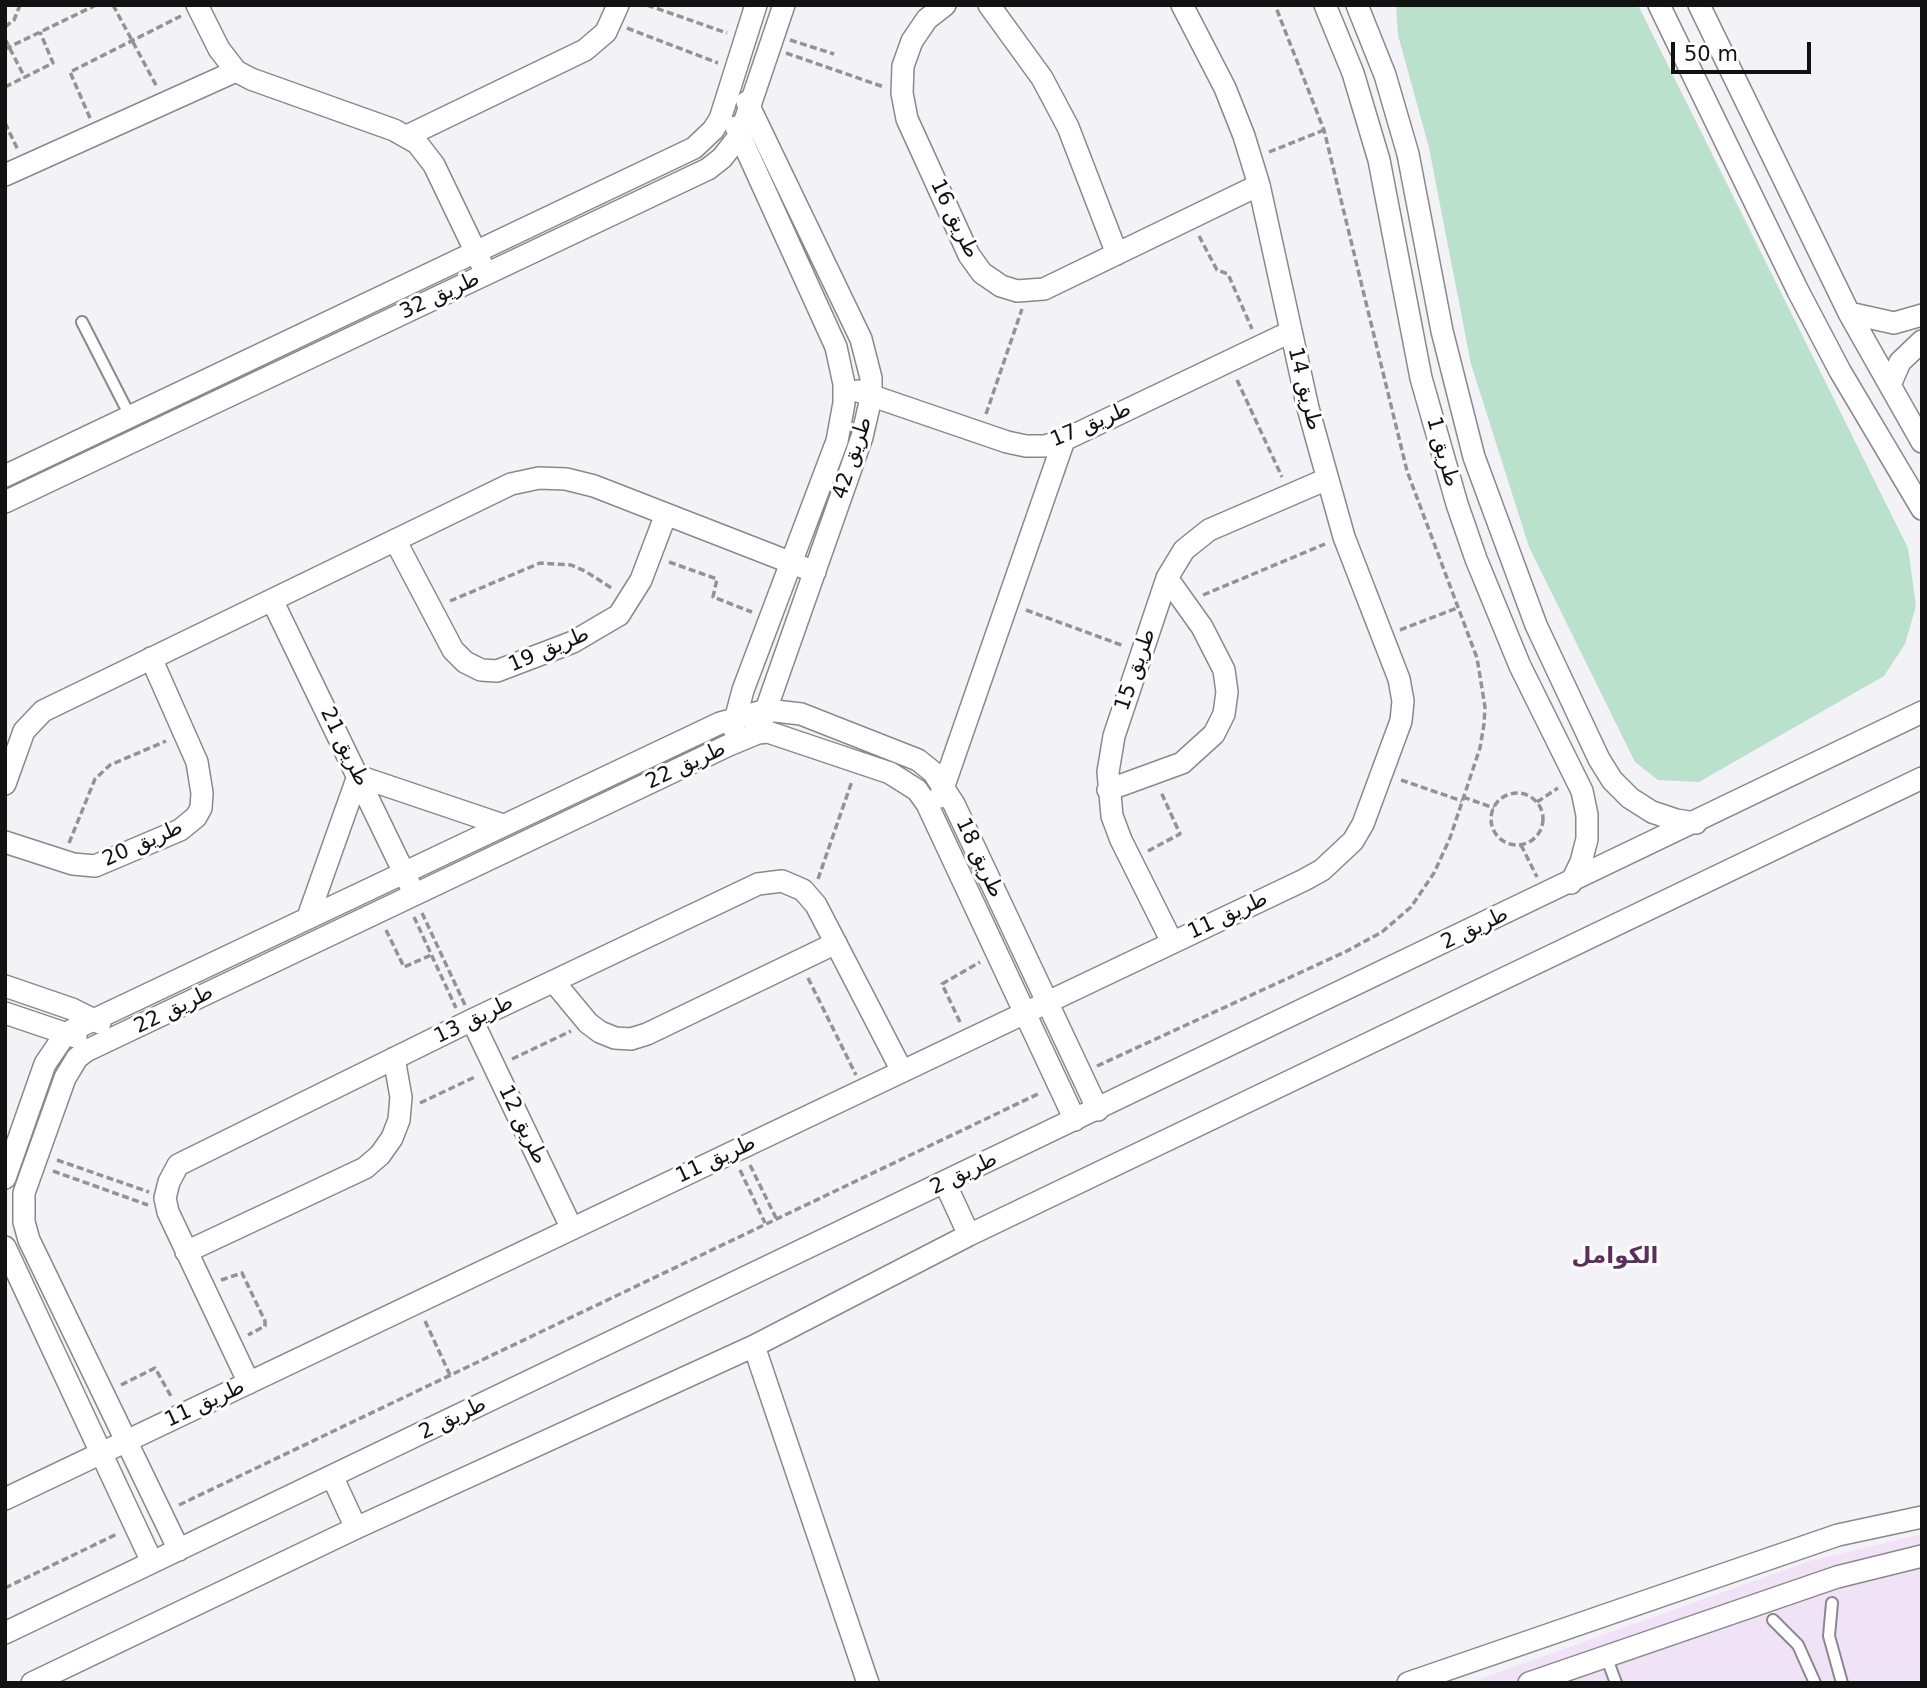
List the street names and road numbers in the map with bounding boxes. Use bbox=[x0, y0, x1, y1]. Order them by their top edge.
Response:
street label: طريق 16 bbox=[924, 175, 984, 263]
street label: طريق 32 bbox=[396, 267, 484, 325]
street label: طريق 14 bbox=[1281, 345, 1327, 433]
street label: طريق 17 bbox=[1047, 397, 1135, 453]
street label: طريق 42 bbox=[828, 414, 878, 502]
street label: طريق 1 bbox=[1420, 414, 1464, 490]
street label: طريق 19 bbox=[505, 622, 593, 678]
street label: طريق 15 bbox=[1110, 626, 1162, 714]
street label: طريق 21 bbox=[314, 703, 374, 791]
street label: طريق 22 bbox=[642, 737, 730, 795]
street label: طريق 18 bbox=[950, 814, 1008, 902]
street label: طريق 20 bbox=[99, 815, 187, 873]
street label: طريق 11 bbox=[1184, 887, 1272, 945]
street label: طريق 2 bbox=[1437, 902, 1513, 956]
street label: طريق 22 bbox=[130, 980, 218, 1040]
street label: طريق 13 bbox=[430, 990, 518, 1050]
street label: طريق 12 bbox=[492, 1081, 552, 1169]
street label: طريق 11 bbox=[672, 1131, 760, 1189]
street label: طريق 2 bbox=[926, 1147, 1002, 1201]
street label: طريق 11 bbox=[161, 1375, 249, 1433]
street label: طريق 2 bbox=[415, 1392, 491, 1446]

